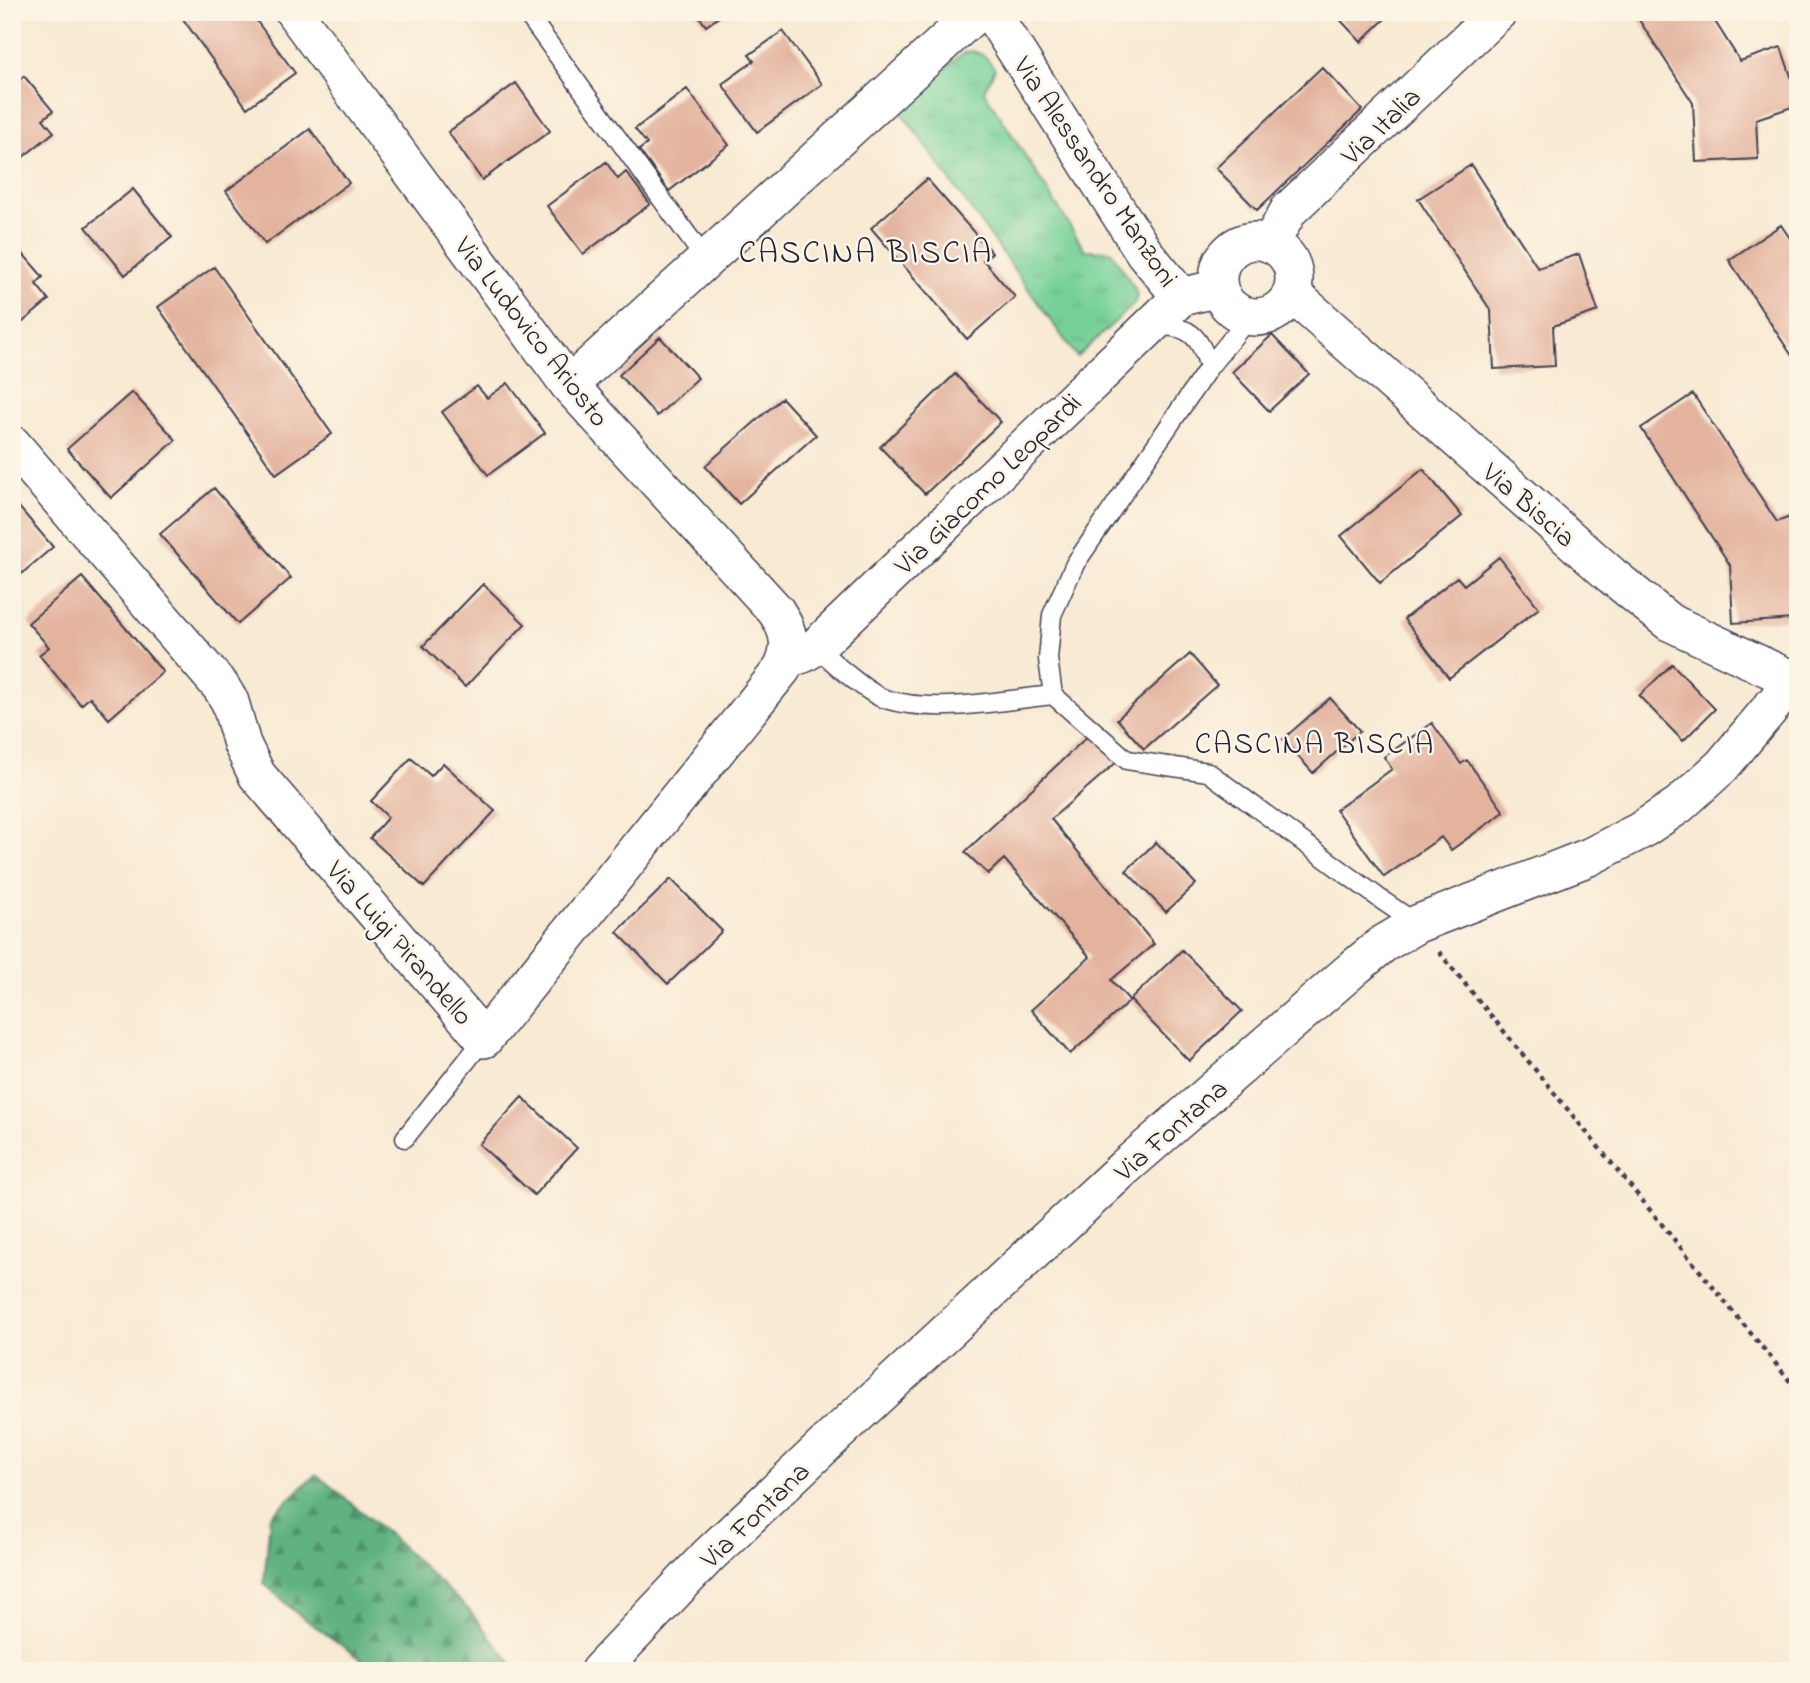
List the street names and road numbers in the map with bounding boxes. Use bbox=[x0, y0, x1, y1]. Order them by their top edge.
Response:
street label: Via Alessandro Manzoni bbox=[1001, 48, 1187, 297]
street label: Via Italia bbox=[1332, 79, 1432, 177]
street label: Via Ludovico Ariosto bbox=[442, 228, 618, 437]
street label: Via Giacomo Leopardi bbox=[886, 385, 1093, 587]
street label: Via Biscia bbox=[1471, 454, 1584, 559]
street label: Via Luigi Pirandello bbox=[314, 852, 482, 1036]
street label: Via Fontana bbox=[1106, 1071, 1238, 1193]
street label: Via Fontana bbox=[691, 1453, 821, 1580]

